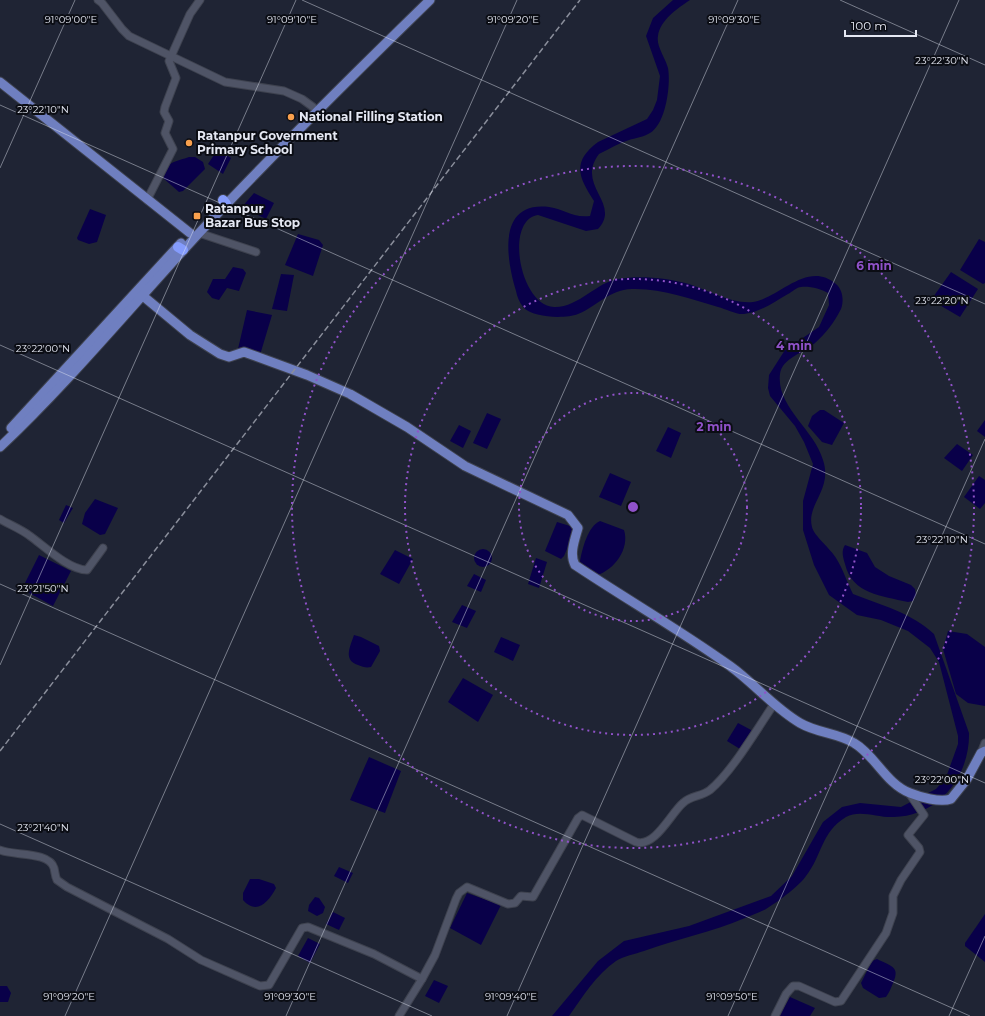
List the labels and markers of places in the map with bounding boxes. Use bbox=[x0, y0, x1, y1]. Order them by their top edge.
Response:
place label: National Filling Station bbox=[299, 109, 443, 124]
marker: National Filling Station bbox=[286, 112, 296, 122]
place label: Ratanpur Government Primary School bbox=[197, 128, 338, 157]
marker: Ratanpur Government Primary School bbox=[184, 138, 194, 148]
place label: Ratanpur Bazar Bus Stop bbox=[205, 201, 300, 230]
marker: Ratanpur Bazar Bus Stop bbox=[192, 211, 202, 221]
centre of rings bbox=[626, 500, 640, 514]

